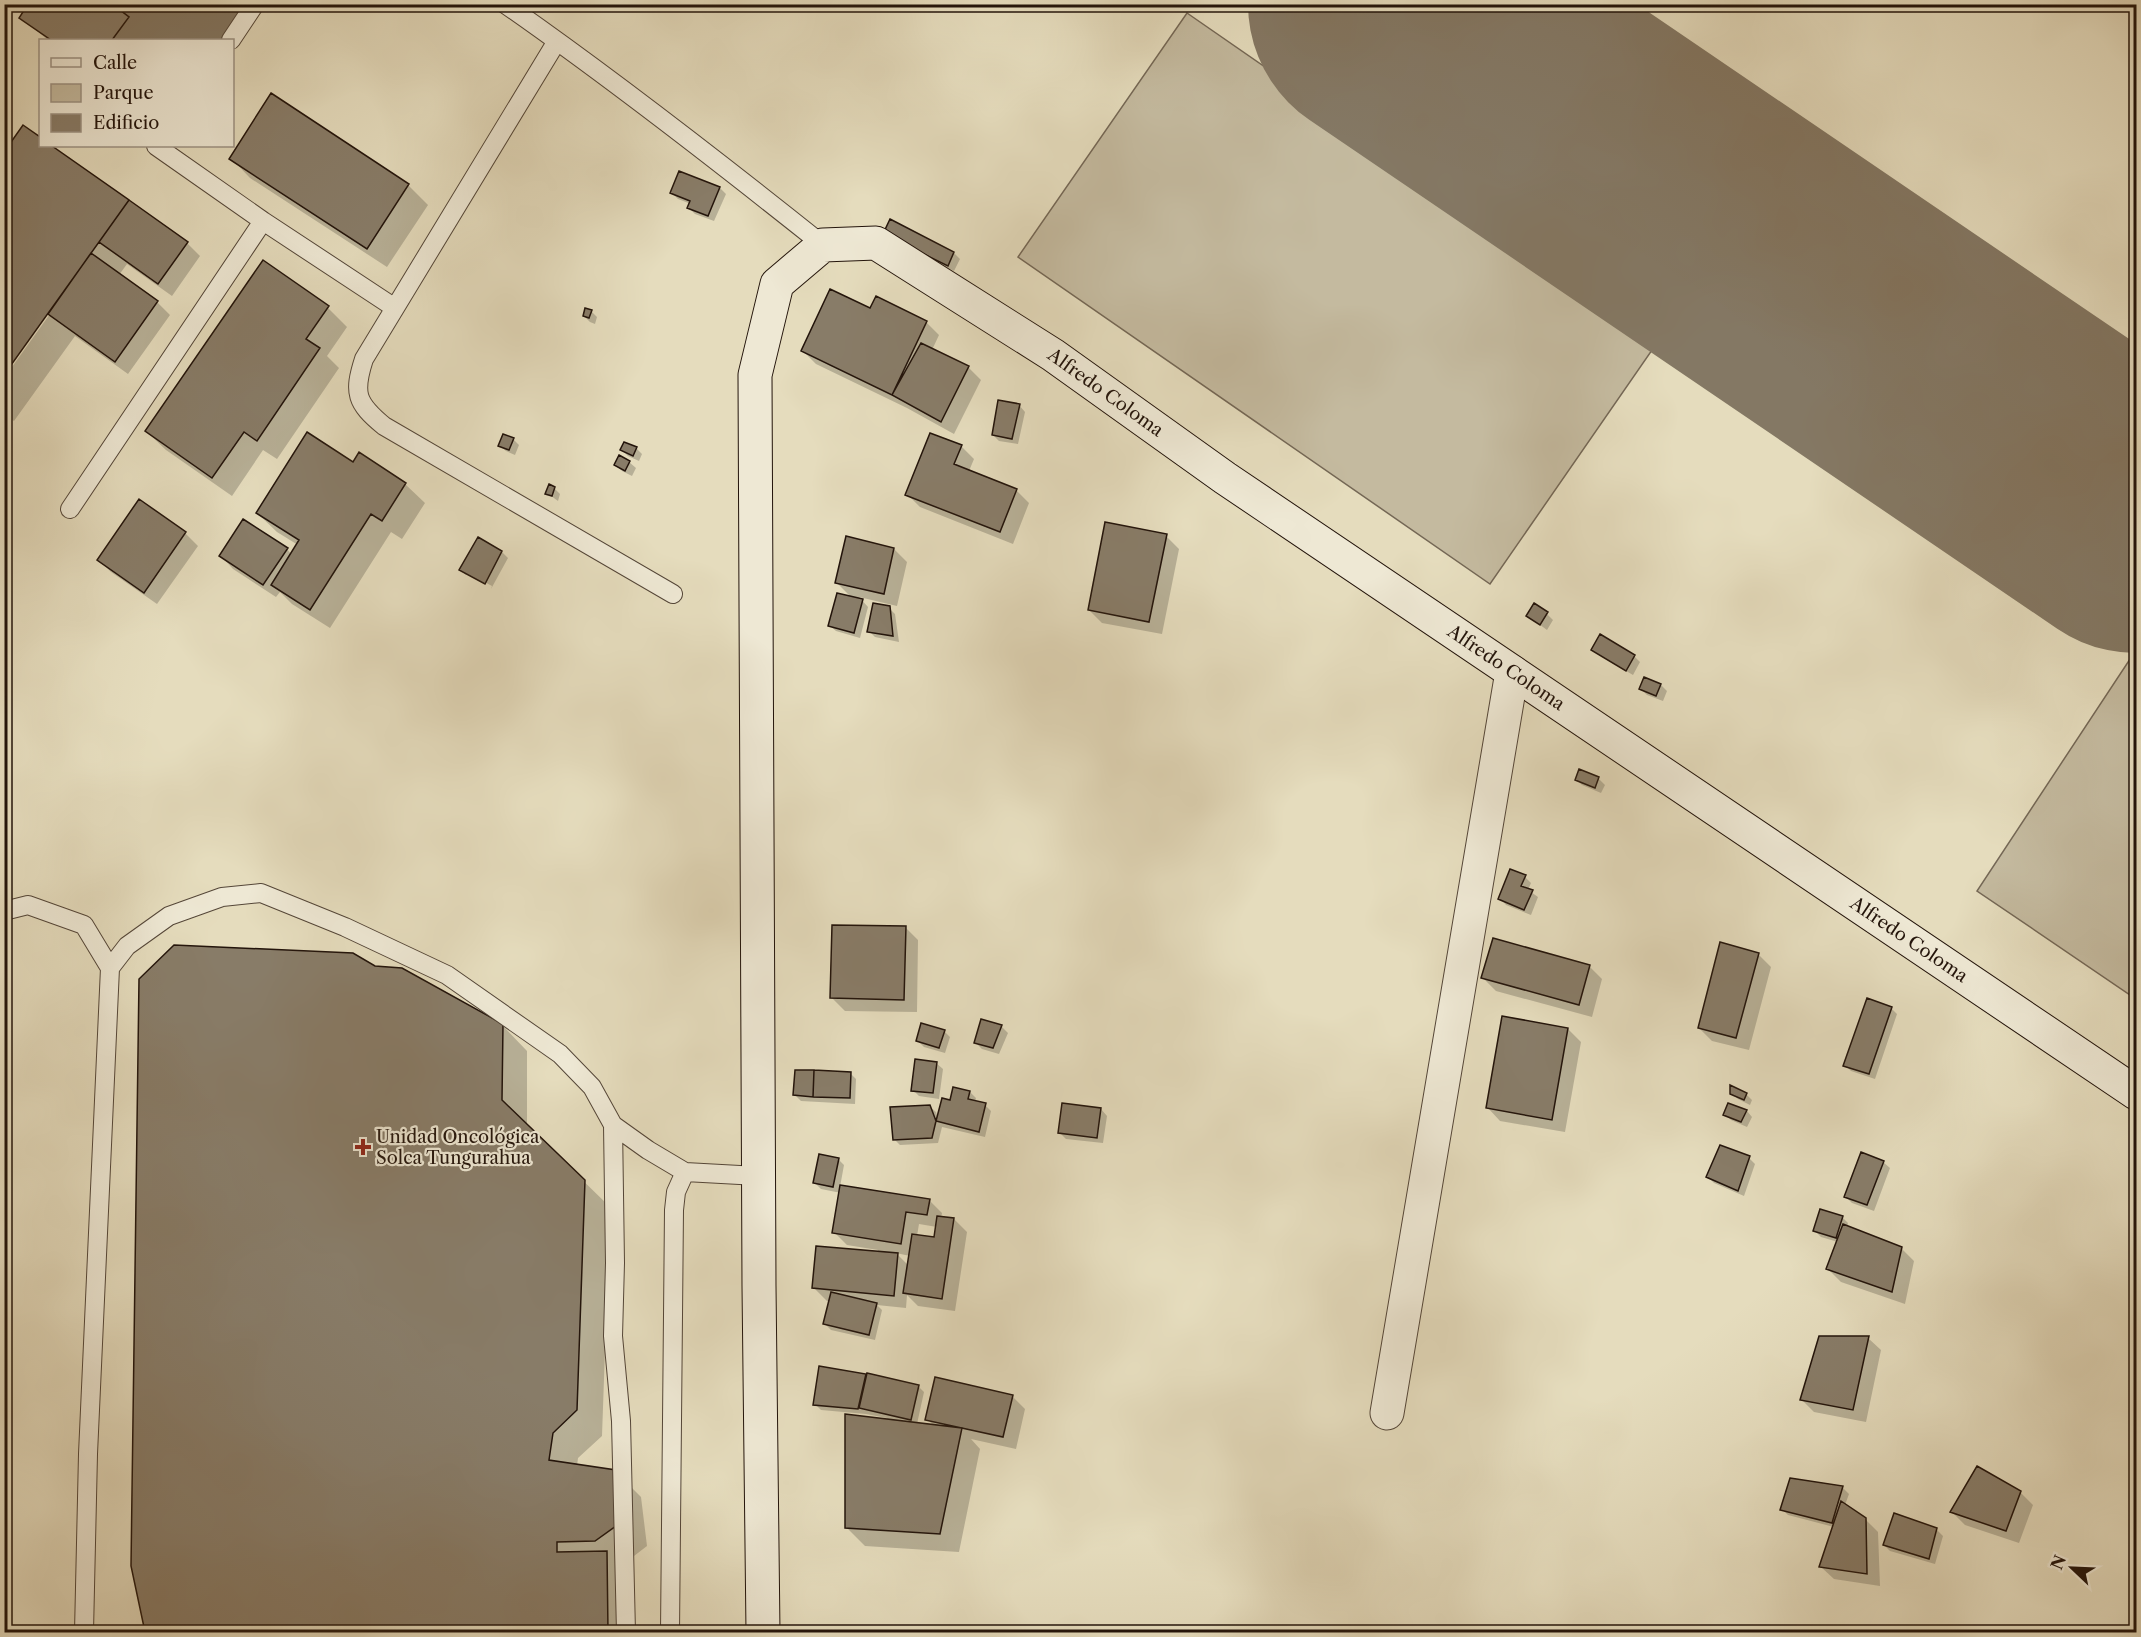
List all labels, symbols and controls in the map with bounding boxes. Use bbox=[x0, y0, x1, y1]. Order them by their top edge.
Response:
legend bbox=[39, 39, 234, 147]
text: Calle bbox=[93, 52, 137, 74]
text: Parque bbox=[93, 82, 154, 104]
text: Edificio bbox=[93, 112, 159, 134]
street label: Alfredo Coloma bbox=[1043, 343, 1168, 442]
street label: Alfredo Coloma bbox=[1442, 620, 1569, 715]
street label: Alfredo Coloma bbox=[1845, 892, 1972, 987]
place label: Unidad Oncológica Solca Tungurahua bbox=[376, 1126, 540, 1169]
marker: Unidad Oncológica Solca Tungurahua bbox=[354, 1138, 372, 1156]
north arrow bbox=[2042, 1538, 2102, 1598]
text: N bbox=[2046, 1552, 2070, 1572]

